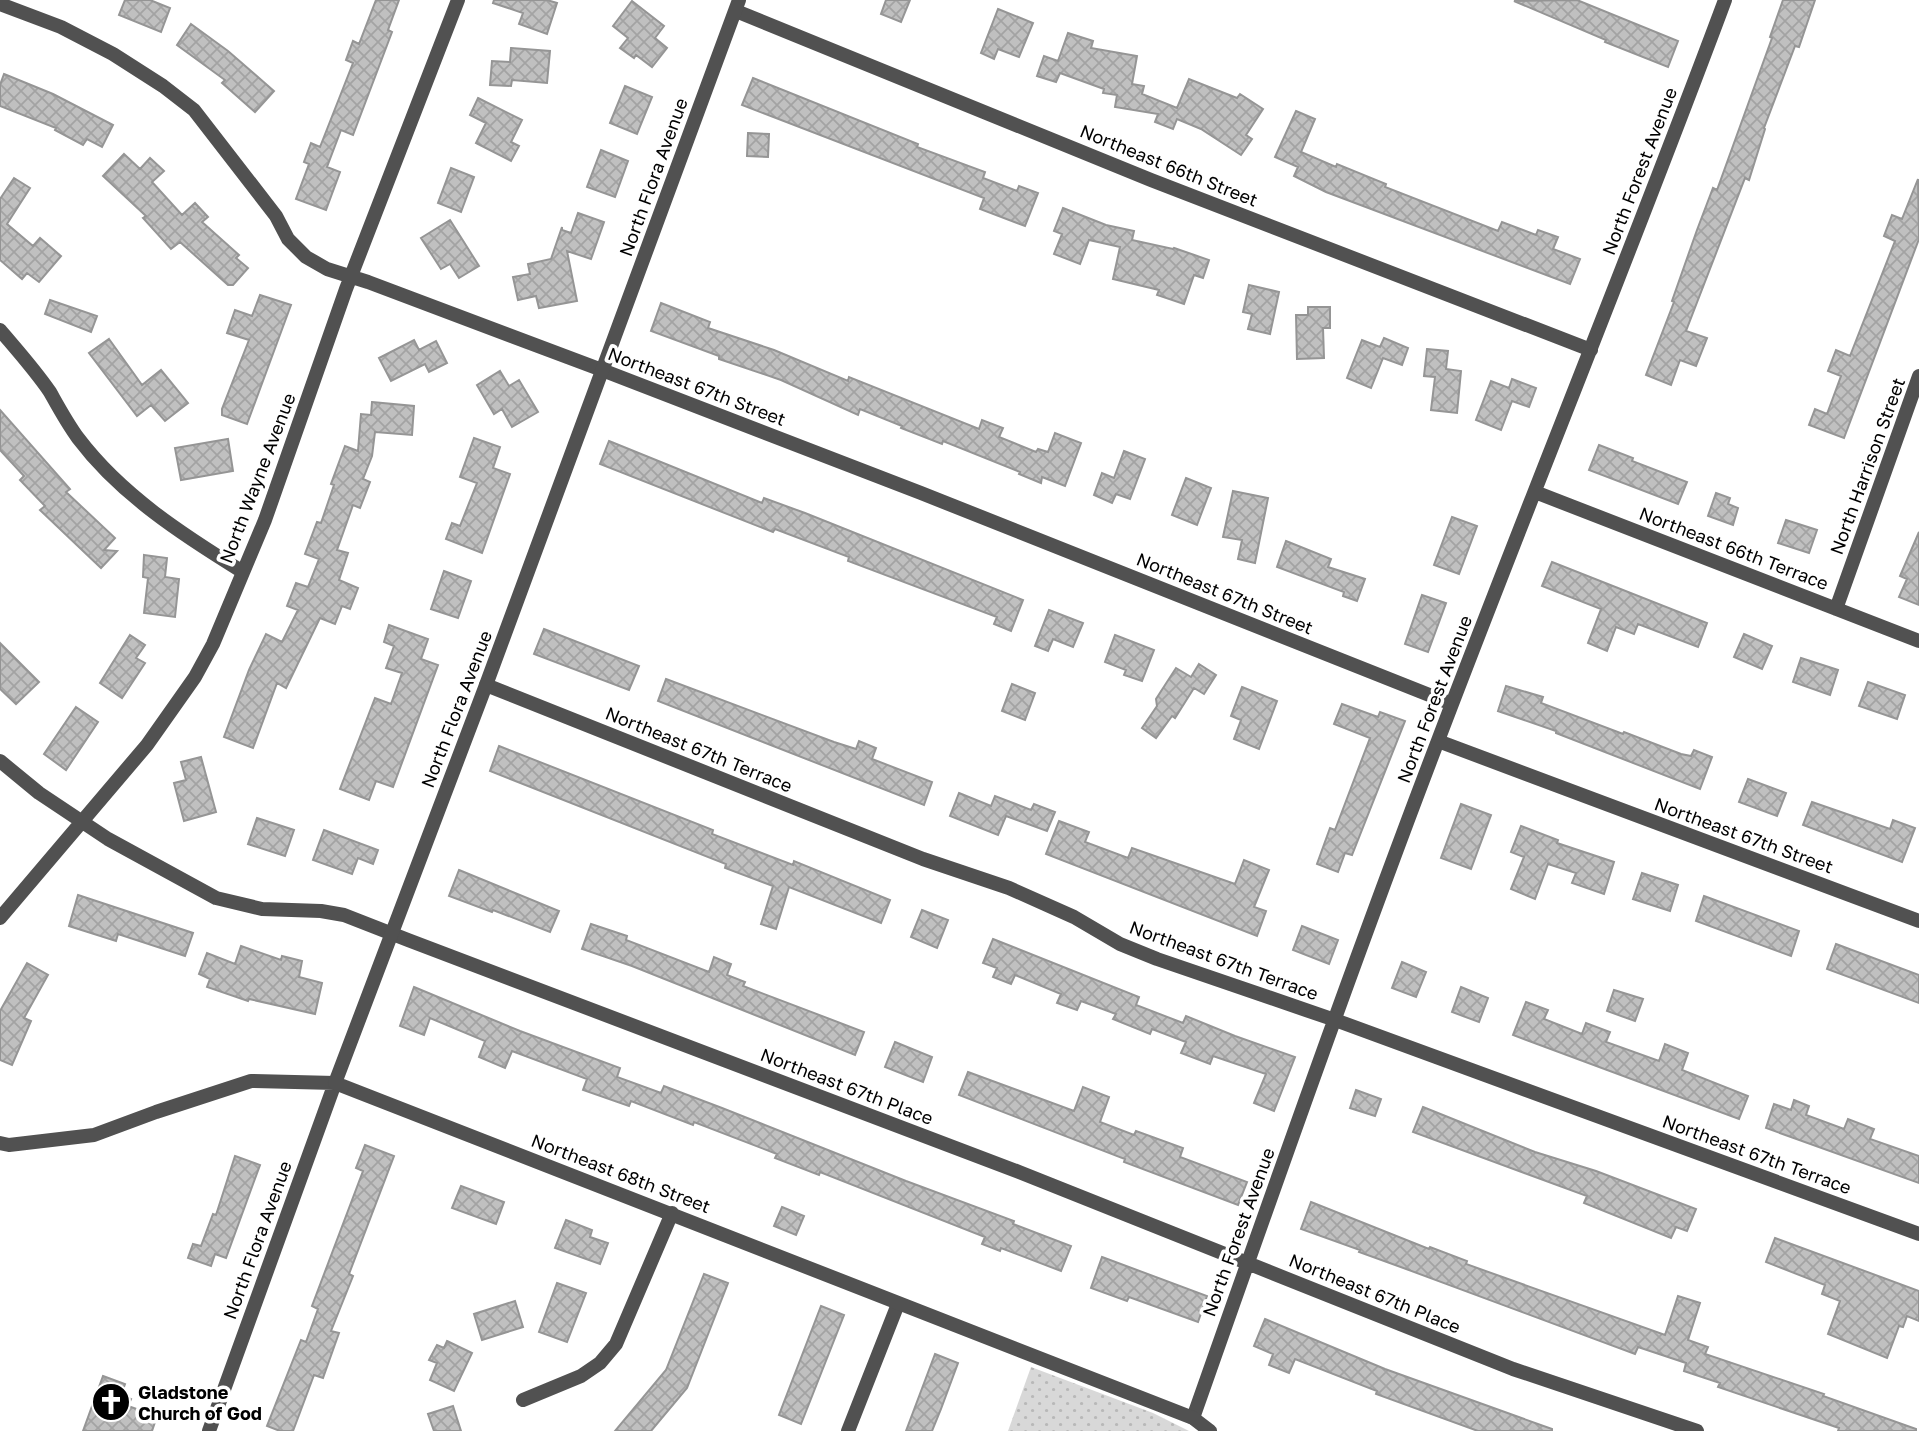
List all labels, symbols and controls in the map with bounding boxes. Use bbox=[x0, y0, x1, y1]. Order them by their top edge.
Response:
street label: North Forest Avenue bbox=[1597, 84, 1681, 258]
street label: North Flora Avenue bbox=[614, 95, 692, 259]
street label: Northeast 66th Street bbox=[1077, 119, 1261, 211]
street label: Northeast 67th Street bbox=[605, 342, 789, 430]
street label: North Harrison Street bbox=[1825, 375, 1909, 557]
street label: North Wayne Avenue bbox=[214, 390, 300, 566]
street label: Northeast 66th Terrace bbox=[1636, 502, 1832, 594]
street label: Northeast 67th Street bbox=[1134, 548, 1316, 638]
street label: North Forest Avenue bbox=[1392, 612, 1476, 786]
street label: North Flora Avenue bbox=[416, 627, 496, 791]
street label: Northeast 67th Terrace bbox=[602, 701, 796, 797]
street label: Northeast 67th Street bbox=[1652, 792, 1836, 878]
street label: Northeast 67th Terrace bbox=[1127, 916, 1321, 1004]
street label: Northeast 67th Place bbox=[758, 1043, 936, 1129]
street label: Northeast 67th Terrace bbox=[1660, 1110, 1854, 1198]
street label: Northeast 68th Street bbox=[528, 1129, 714, 1217]
street label: North Forest Avenue bbox=[1197, 1145, 1279, 1319]
street label: North Flora Avenue bbox=[218, 1158, 296, 1322]
street label: Northeast 67th Place bbox=[1286, 1248, 1464, 1338]
church icon: Gladstone Church of God bbox=[90, 1381, 132, 1423]
place label: Gladstone Church of God bbox=[138, 1381, 262, 1424]

